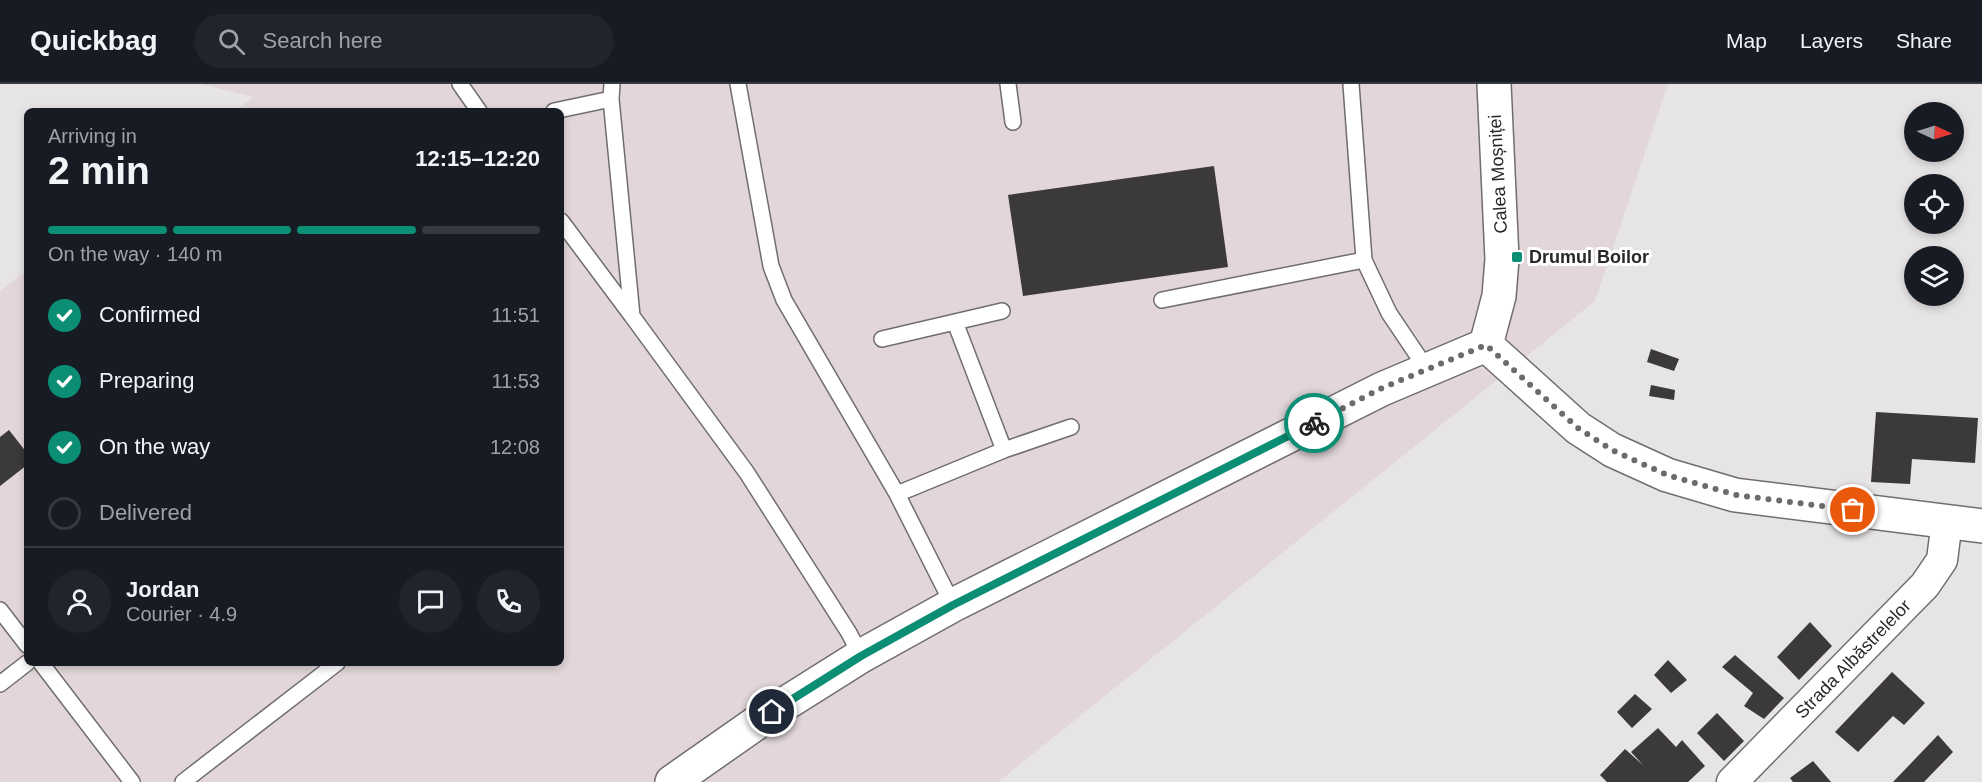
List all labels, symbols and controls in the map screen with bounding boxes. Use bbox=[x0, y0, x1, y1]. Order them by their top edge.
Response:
search box bbox=[194, 14, 614, 68]
text: Quickbag bbox=[30, 25, 158, 56]
icon: search bbox=[215, 25, 248, 58]
text: Search here bbox=[263, 28, 382, 53]
text: Map bbox=[1726, 29, 1767, 52]
text: Layers bbox=[1800, 29, 1863, 52]
text: Share bbox=[1896, 29, 1952, 52]
north arrow bbox=[1904, 102, 1964, 162]
map controls bbox=[1904, 102, 1964, 306]
street label: Calea Moșniței bbox=[1485, 114, 1511, 234]
text: Arriving in bbox=[48, 125, 137, 147]
text: 12:15–12:20 bbox=[415, 146, 540, 171]
text: 2 min bbox=[48, 149, 150, 192]
button: locate bbox=[1904, 174, 1964, 234]
text: On the way · 140 m bbox=[48, 243, 223, 265]
button: layers bbox=[1904, 246, 1964, 306]
place label: Drumul Boilor bbox=[1529, 247, 1649, 267]
marker: Drumul Boilor bbox=[1510, 250, 1524, 264]
icon: check bbox=[48, 299, 81, 332]
text: Confirmed bbox=[99, 302, 200, 327]
text: 11:51 bbox=[491, 304, 540, 326]
icon: check bbox=[48, 365, 81, 398]
text: Preparing bbox=[99, 368, 194, 393]
text: 11:53 bbox=[491, 370, 540, 392]
courier bbox=[1284, 393, 1344, 453]
icon: bike bbox=[1298, 407, 1331, 440]
icon: check bbox=[48, 431, 81, 464]
text: On the way bbox=[99, 434, 210, 459]
text: 12:08 bbox=[490, 436, 540, 458]
pin bbox=[1827, 484, 1878, 535]
icon: bag bbox=[1836, 493, 1869, 526]
text: Delivered bbox=[99, 500, 192, 525]
button: person bbox=[48, 570, 111, 633]
button: chat bbox=[399, 570, 462, 633]
button: phone bbox=[477, 570, 540, 633]
text: Jordan bbox=[126, 577, 199, 602]
street label: Strada Albăstrelelor bbox=[1791, 596, 1915, 722]
text: Courier · 4.9 bbox=[126, 603, 237, 625]
pin bbox=[746, 686, 797, 737]
icon: home bbox=[755, 695, 788, 728]

